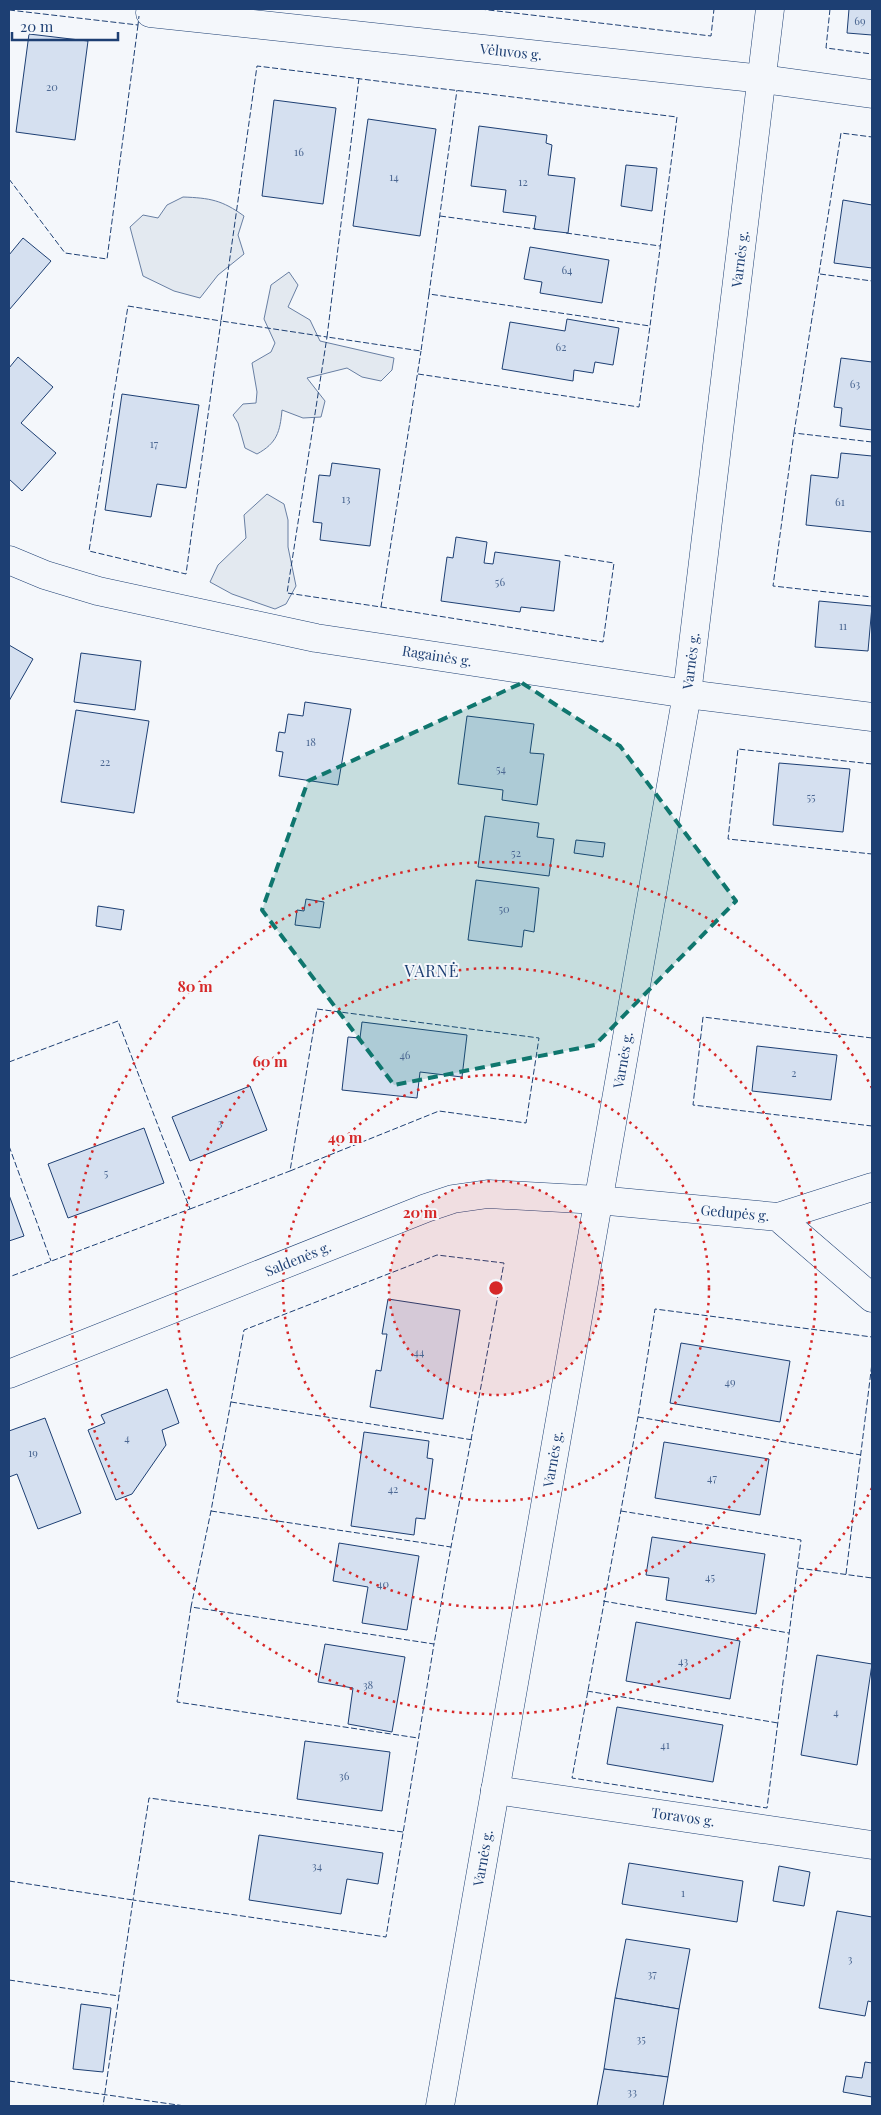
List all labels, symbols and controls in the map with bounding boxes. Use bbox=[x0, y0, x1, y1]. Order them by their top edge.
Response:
scale bar bbox=[12, 10, 119, 42]
house number: 69 bbox=[854, 13, 866, 28]
text: 20 m bbox=[20, 16, 54, 36]
street label: Vėluvos g. bbox=[478, 39, 543, 64]
house number: 20 bbox=[46, 79, 58, 94]
house number: 16 bbox=[294, 144, 304, 159]
house number: 14 bbox=[389, 169, 399, 184]
house number: 12 bbox=[518, 174, 528, 189]
street label: Varnės g. bbox=[726, 229, 752, 290]
house number: 64 bbox=[561, 262, 573, 277]
house number: 62 bbox=[556, 339, 566, 354]
house number: 63 bbox=[850, 376, 860, 391]
house number: 17 bbox=[150, 436, 159, 451]
house number: 13 bbox=[342, 491, 350, 506]
house number: 61 bbox=[835, 494, 845, 509]
house number: 56 bbox=[495, 574, 505, 589]
house number: 11 bbox=[839, 618, 847, 633]
street label: Varnės g. bbox=[677, 631, 703, 692]
street label: Ragainės g. bbox=[401, 641, 473, 670]
house number: 18 bbox=[306, 734, 316, 749]
house number: 22 bbox=[100, 754, 110, 769]
house number: 54 bbox=[496, 761, 507, 776]
house number: 55 bbox=[806, 789, 816, 804]
house number: 52 bbox=[511, 845, 521, 860]
house number: 50 bbox=[498, 901, 510, 916]
district label: VARNĖ bbox=[403, 960, 460, 981]
text: 80 m bbox=[177, 976, 213, 996]
street label: Varnės g. bbox=[608, 1030, 637, 1091]
house number: 46 bbox=[399, 1047, 411, 1062]
text: 60 m bbox=[252, 1051, 288, 1071]
house number: 2 bbox=[791, 1065, 797, 1080]
house number: 3 bbox=[218, 1115, 223, 1130]
text: 40 m bbox=[328, 1127, 363, 1147]
house number: 5 bbox=[104, 1165, 109, 1180]
street label: Gedupės g. bbox=[700, 1200, 770, 1225]
text: 20 m bbox=[403, 1202, 438, 1222]
street label: Saldenės g. bbox=[262, 1237, 334, 1280]
centre of rings bbox=[487, 1279, 505, 1297]
house number: 44 bbox=[414, 1344, 425, 1359]
house number: 49 bbox=[724, 1374, 736, 1389]
street label: Varnės g. bbox=[538, 1429, 567, 1490]
house number: 4 bbox=[124, 1430, 130, 1445]
house number: 19 bbox=[28, 1445, 38, 1460]
house number: 47 bbox=[707, 1470, 717, 1485]
house number: 42 bbox=[388, 1481, 398, 1496]
house number: 45 bbox=[705, 1569, 715, 1584]
house number: 40 bbox=[377, 1576, 389, 1591]
house number: 43 bbox=[678, 1653, 688, 1668]
house number: 38 bbox=[363, 1677, 374, 1692]
house number: 4 bbox=[833, 1704, 839, 1719]
house number: 41 bbox=[660, 1737, 670, 1752]
house number: 36 bbox=[339, 1768, 350, 1783]
street label: Toravos g. bbox=[650, 1803, 716, 1830]
street label: Varnės g. bbox=[468, 1828, 497, 1889]
house number: 34 bbox=[312, 1858, 323, 1873]
house number: 1 bbox=[681, 1885, 685, 1900]
house number: 3 bbox=[848, 1951, 853, 1966]
house number: 37 bbox=[647, 1966, 657, 1981]
house number: 35 bbox=[636, 2031, 646, 2046]
house number: 33 bbox=[627, 2084, 637, 2099]

